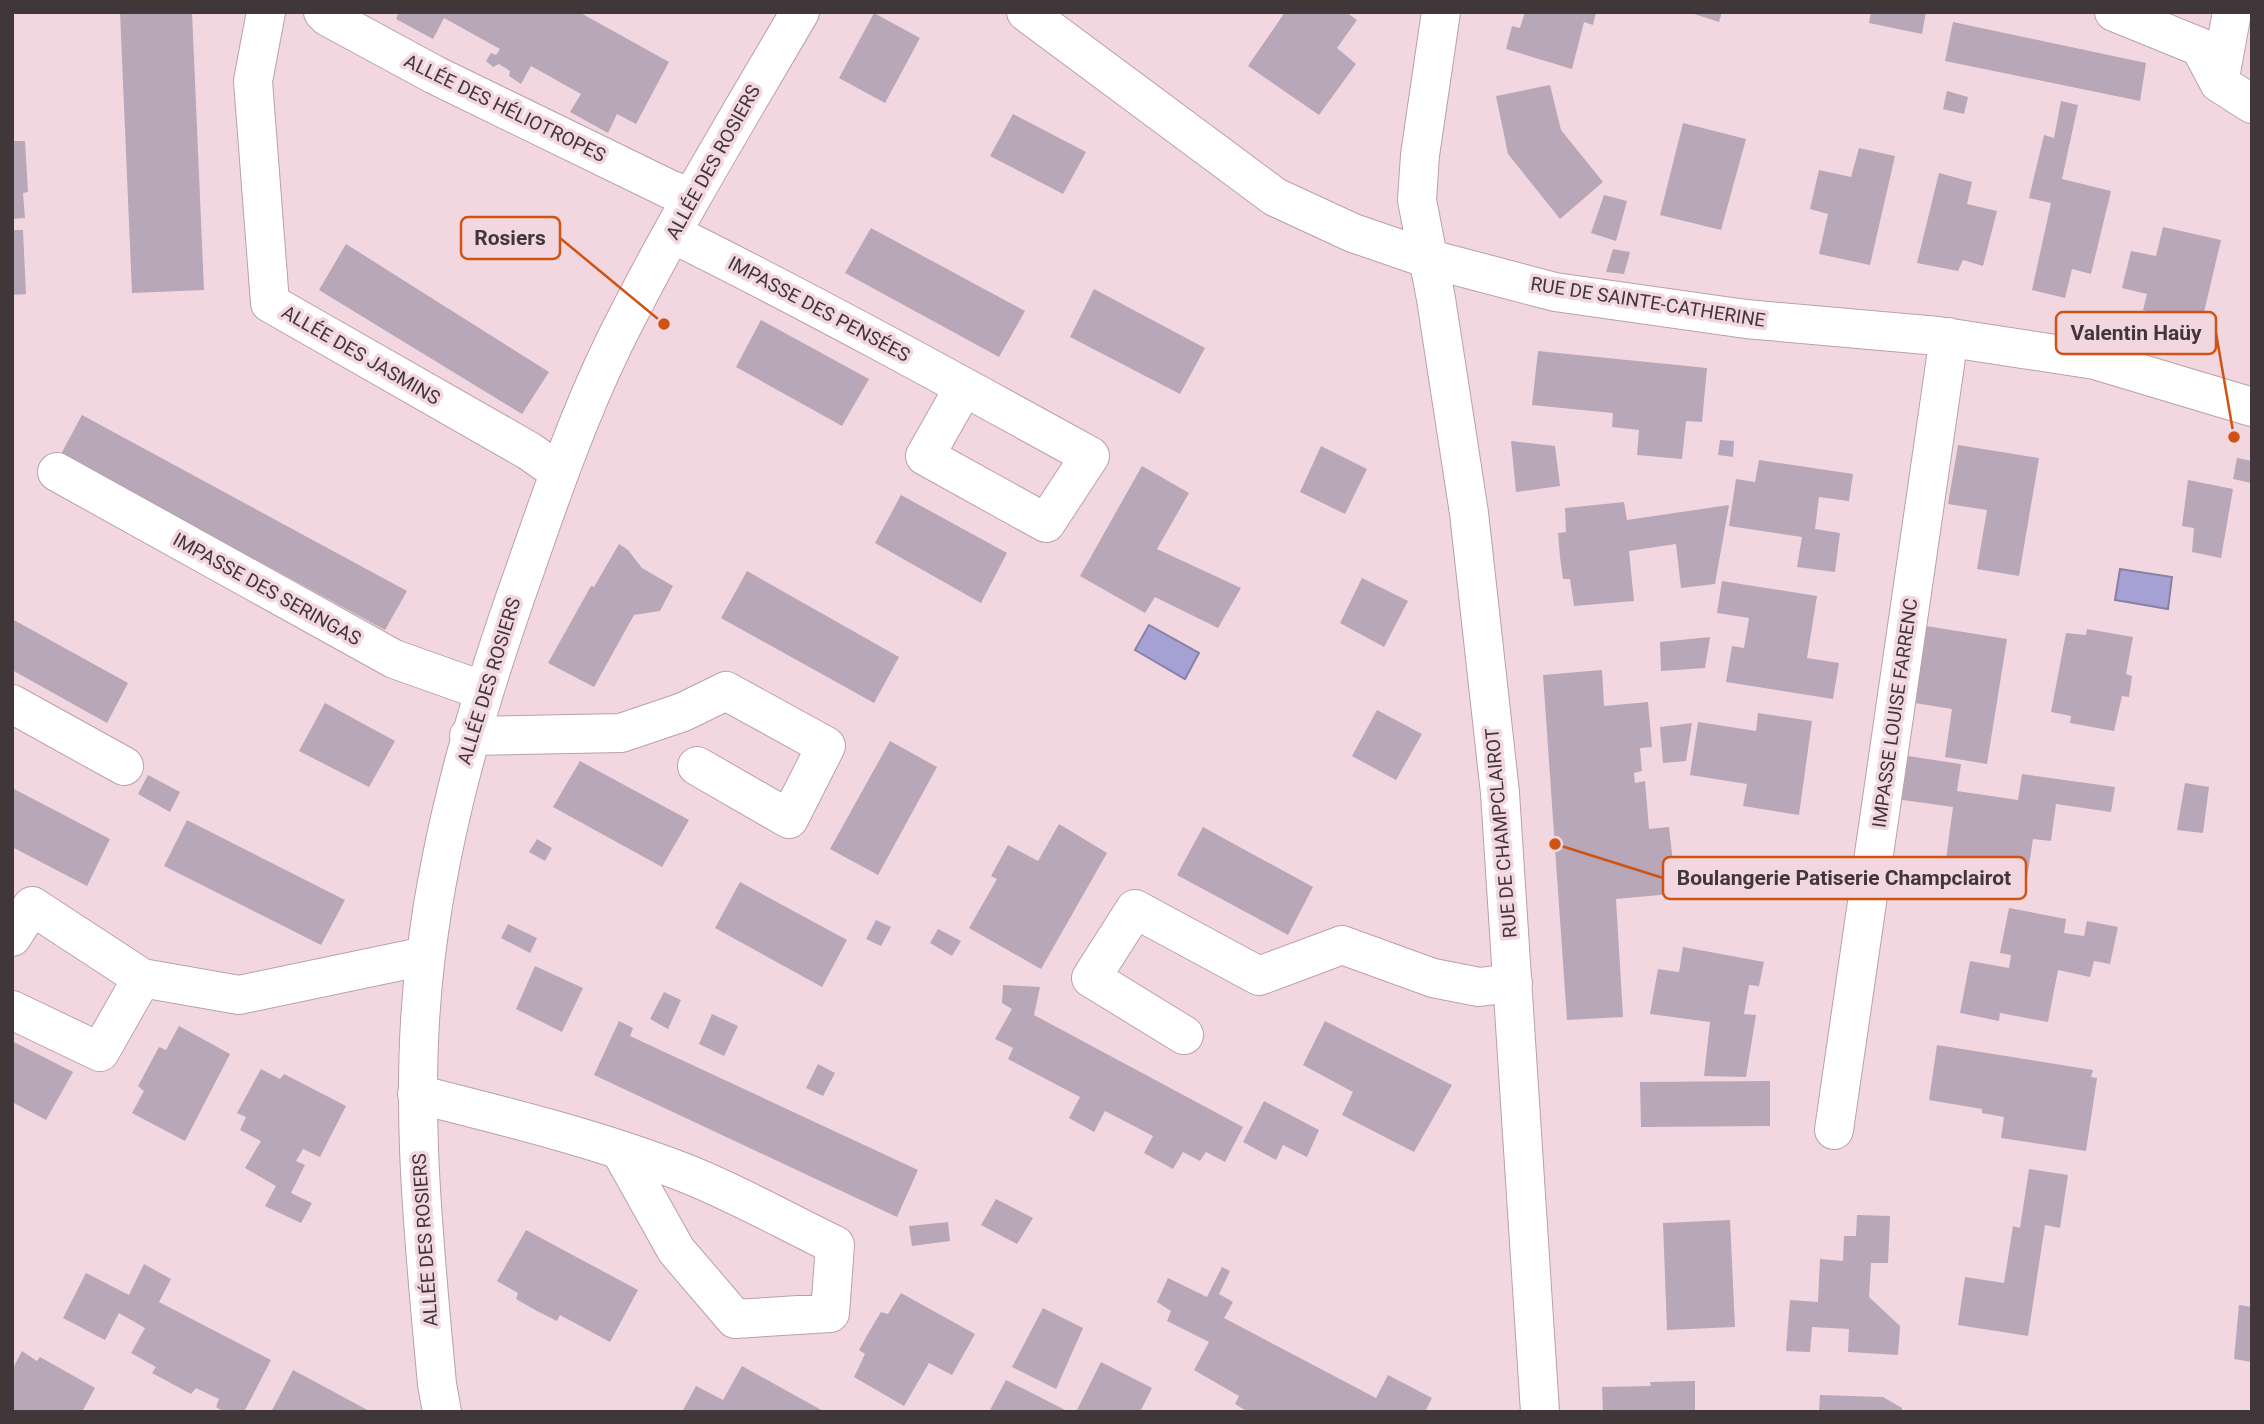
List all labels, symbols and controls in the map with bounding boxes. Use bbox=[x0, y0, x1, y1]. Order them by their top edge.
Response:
street label: ALLÉE DES HÉLIOTROPES bbox=[401, 49, 609, 167]
street label: ALLÉE DES ROSIERS bbox=[661, 81, 765, 243]
callout: Rosiers bbox=[461, 217, 560, 259]
text: Rosiers bbox=[474, 226, 546, 250]
street label: IMPASSE DES PENSÉES bbox=[724, 251, 914, 367]
street label: RUE DE SAINTE-CATHERINE bbox=[1529, 272, 1767, 332]
street label: ALLÉE DES JASMINS bbox=[278, 300, 444, 410]
callout: Valentin Haüy bbox=[2056, 312, 2216, 354]
text: Valentin Haüy bbox=[2070, 321, 2202, 345]
street label: IMPASSE DES SERINGAS bbox=[169, 528, 365, 650]
street label: ALLÉE DES ROSIERS bbox=[453, 595, 525, 767]
street label: IMPASSE LOUISE FARRENC bbox=[1868, 597, 1922, 829]
street label: RUE DE CHAMPCLAIROT bbox=[1480, 727, 1522, 939]
callout: Boulangerie Patiserie Champclairot bbox=[1663, 857, 2026, 899]
text: Boulangerie Patiserie Champclairot bbox=[1677, 866, 2011, 890]
street label: ALLÉE DES ROSIERS bbox=[407, 1153, 443, 1327]

